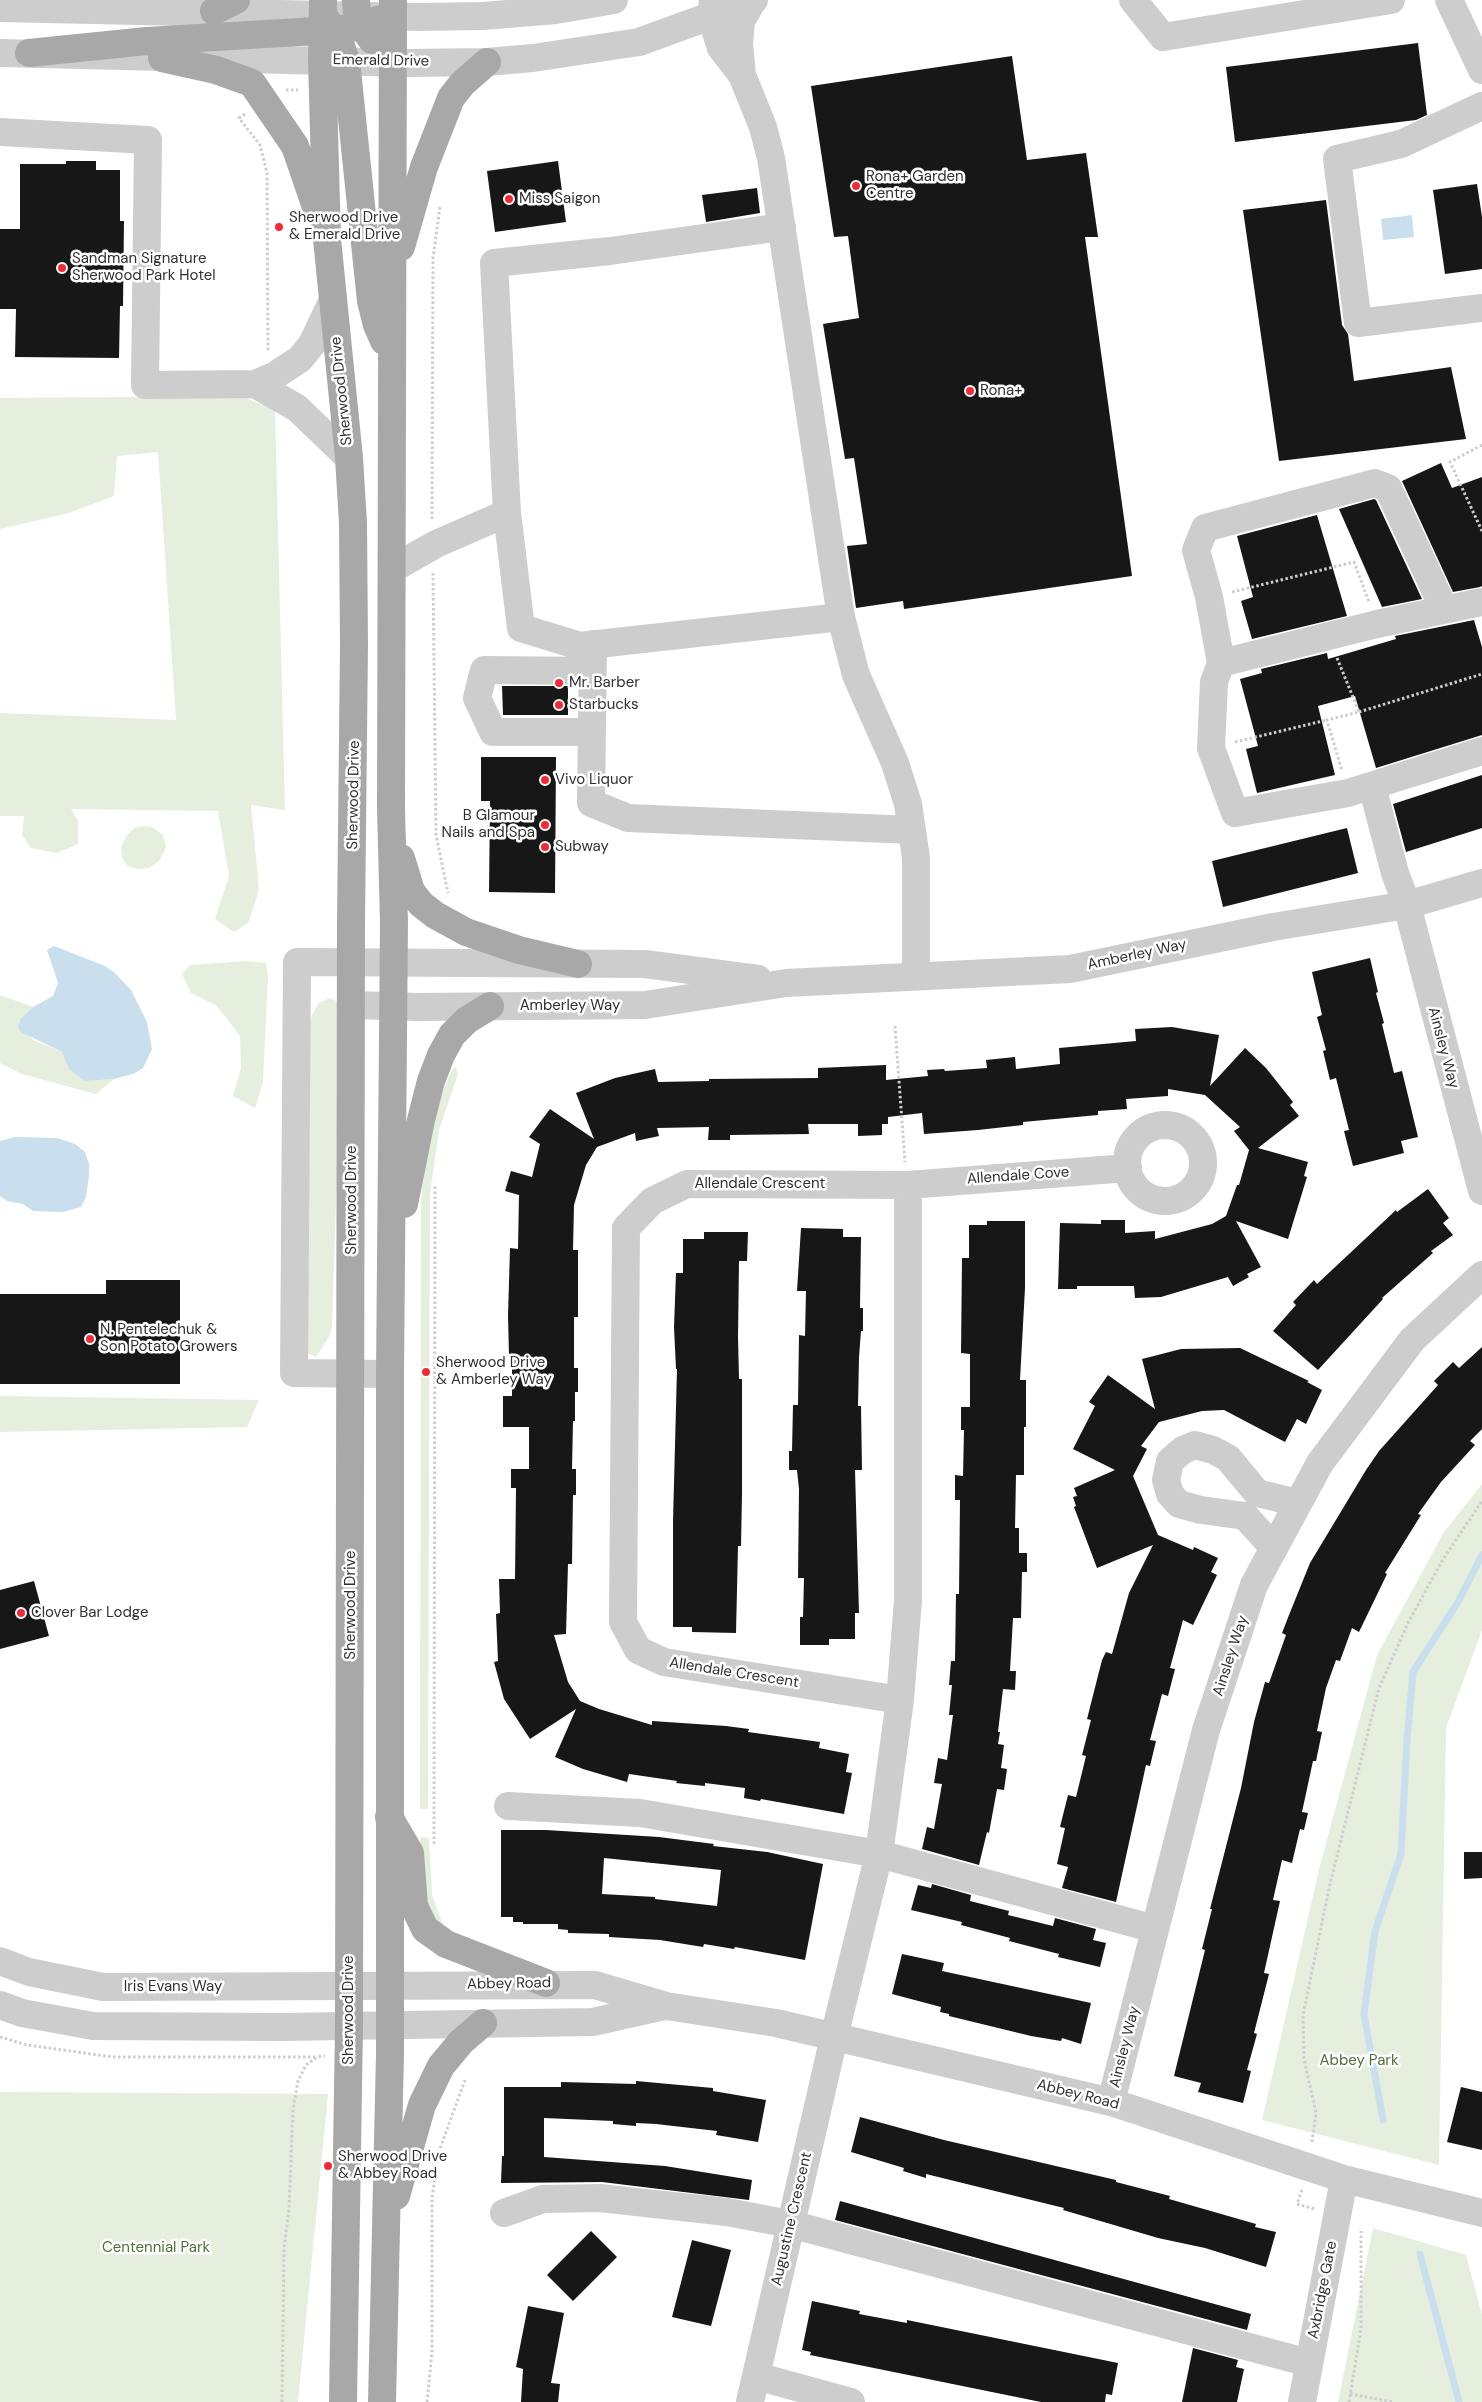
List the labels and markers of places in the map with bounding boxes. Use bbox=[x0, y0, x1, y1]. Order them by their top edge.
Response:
place label: Rona+ Garden Centre bbox=[866, 168, 964, 203]
marker: Rona+ Garden Centre bbox=[850, 180, 862, 192]
place label: Miss Saigon bbox=[519, 190, 600, 208]
marker: Miss Saigon bbox=[503, 193, 515, 205]
place label: Sherwood Drive & Emerald Drive bbox=[289, 209, 400, 244]
marker: Sherwood Drive & Emerald Drive bbox=[273, 221, 285, 233]
place label: Sandman Signature Sherwood Park Hotel bbox=[72, 250, 216, 285]
marker: Sandman Signature Sherwood Park Hotel bbox=[56, 262, 68, 274]
place label: Rona+ bbox=[980, 382, 1022, 400]
marker: Rona+ bbox=[964, 385, 976, 397]
place label: Mr. Barber bbox=[569, 674, 640, 692]
marker: Mr. Barber bbox=[553, 677, 565, 689]
place label: Starbucks bbox=[569, 696, 639, 714]
marker: Starbucks bbox=[553, 699, 565, 711]
place label: Vivo Liquor bbox=[555, 771, 633, 789]
marker: Vivo Liquor bbox=[539, 774, 551, 786]
place label: B Glamour Nails and Spa bbox=[442, 807, 535, 842]
marker: B Glamour Nails and Spa bbox=[539, 819, 551, 831]
place label: Subway bbox=[555, 838, 609, 856]
marker: Subway bbox=[539, 841, 551, 853]
place label: N. Pentelechuk & Son Potato Growers bbox=[100, 1321, 237, 1356]
marker: N. Pentelechuk & Son Potato Growers bbox=[84, 1333, 96, 1345]
place label: Sherwood Drive & Amberley Way bbox=[436, 1354, 552, 1389]
marker: Sherwood Drive & Amberley Way bbox=[420, 1366, 432, 1378]
place label: Clover Bar Lodge bbox=[31, 1604, 148, 1622]
marker: Clover Bar Lodge bbox=[15, 1607, 27, 1619]
place label: Sherwood Drive & Abbey Road bbox=[338, 2148, 447, 2183]
marker: Sherwood Drive & Abbey Road bbox=[322, 2160, 334, 2172]

